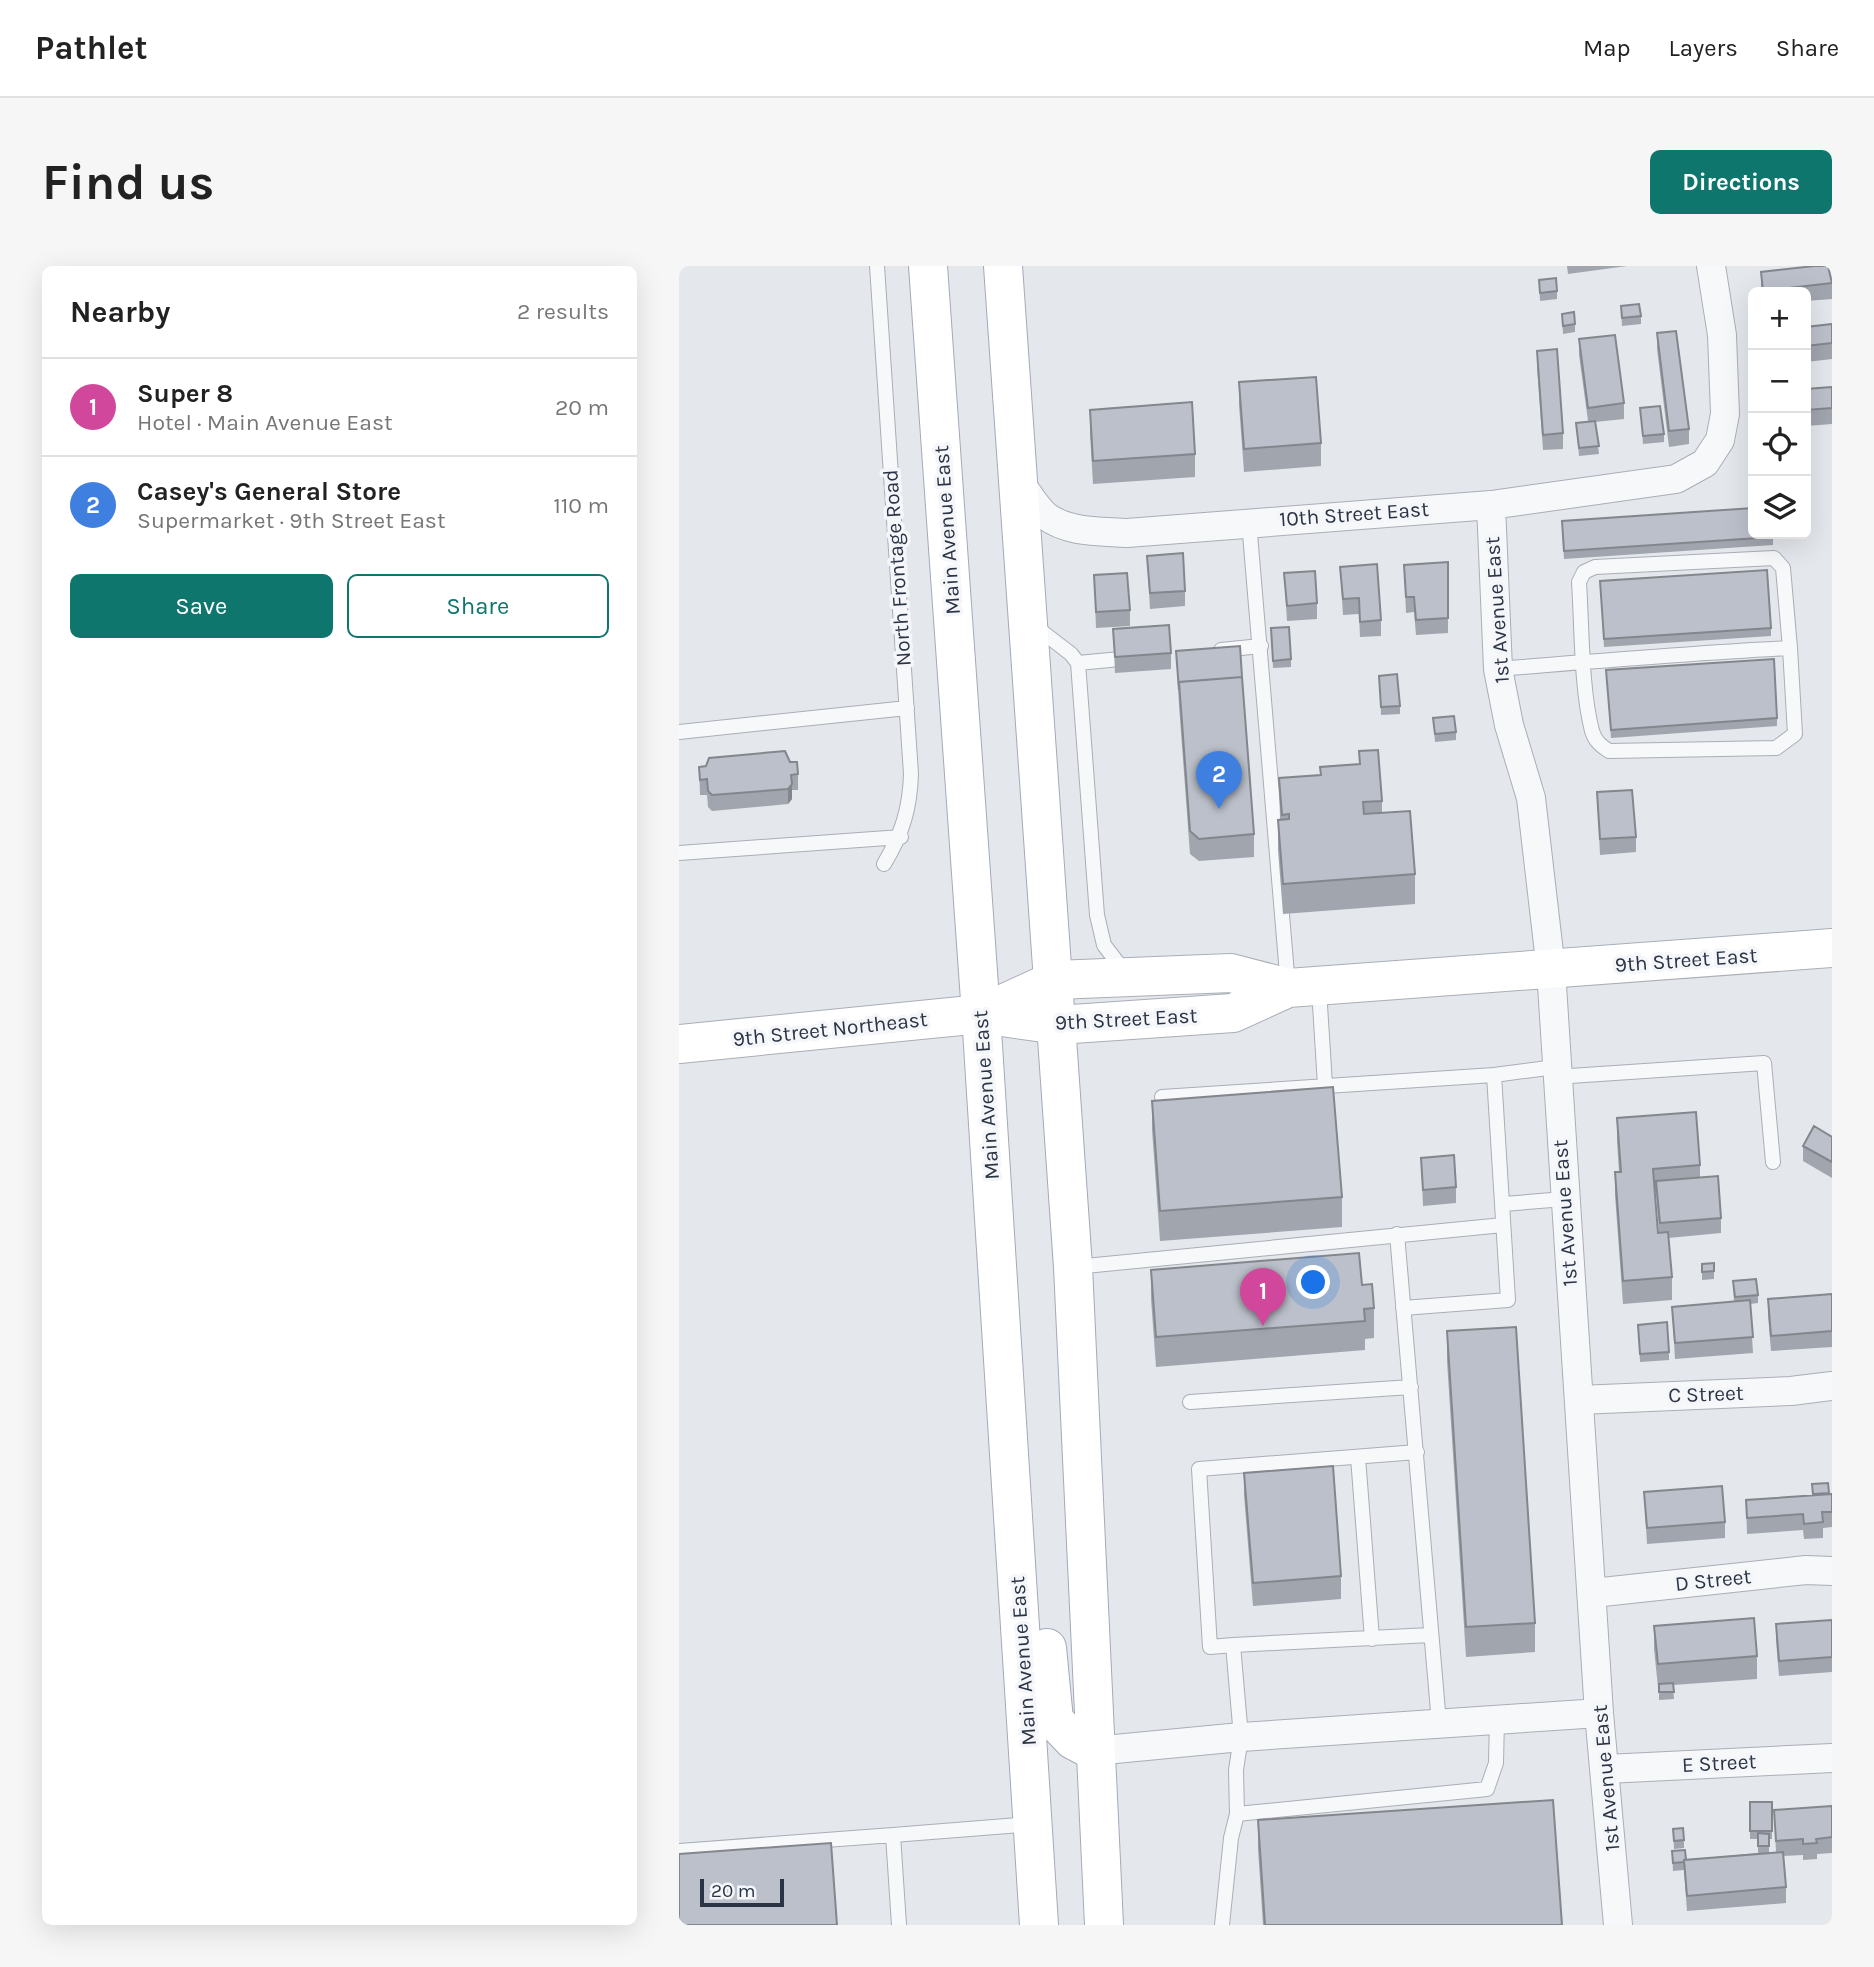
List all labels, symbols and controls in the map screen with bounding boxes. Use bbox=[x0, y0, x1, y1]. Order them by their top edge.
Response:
text: Pathlet bbox=[35, 29, 148, 67]
text: Map bbox=[1583, 34, 1631, 62]
text: Layers bbox=[1669, 34, 1738, 62]
text: Share bbox=[1776, 34, 1839, 62]
button: Directions bbox=[1650, 150, 1832, 214]
text: Find us bbox=[42, 154, 214, 211]
map controls bbox=[1748, 287, 1811, 539]
button: + bbox=[1748, 287, 1811, 350]
text: Nearby bbox=[70, 294, 170, 330]
text: 2 results bbox=[517, 298, 609, 325]
button: − bbox=[1748, 350, 1811, 413]
text: Super 8 bbox=[137, 378, 233, 409]
text: 1 bbox=[89, 394, 97, 421]
text: 20 m bbox=[555, 394, 609, 421]
text: Hotel · Main Avenue East bbox=[137, 409, 393, 436]
button: locate bbox=[1748, 413, 1811, 476]
street label: Main Avenue East bbox=[929, 444, 965, 615]
street label: North Frontage Road bbox=[878, 469, 916, 667]
text: Casey's General Store bbox=[137, 476, 401, 507]
button: layers bbox=[1748, 476, 1811, 539]
text: 2 bbox=[86, 492, 100, 519]
text: 110 m bbox=[553, 492, 609, 519]
street label: 10th Street East bbox=[1278, 497, 1430, 531]
text: Supermarket · 9th Street East bbox=[137, 507, 446, 534]
street label: 1st Avenue East bbox=[1480, 536, 1514, 684]
button: Save bbox=[70, 574, 333, 638]
button: Share bbox=[347, 574, 609, 638]
pin: 2 bbox=[1196, 751, 1242, 809]
street label: 9th Street East bbox=[1614, 943, 1758, 977]
street label: 9th Street East bbox=[1054, 1003, 1198, 1035]
street label: 9th Street Northeast bbox=[731, 1007, 929, 1051]
street label: Main Avenue East bbox=[968, 1009, 1004, 1180]
street label: 1st Avenue East bbox=[1548, 1139, 1582, 1287]
your location bbox=[1296, 1265, 1330, 1299]
pin: 1 bbox=[1240, 1268, 1286, 1326]
street label: C Street bbox=[1668, 1381, 1744, 1407]
street label: D Street bbox=[1674, 1564, 1752, 1596]
street label: Main Avenue East bbox=[1005, 1575, 1041, 1746]
street label: 1st Avenue East bbox=[1588, 1704, 1624, 1852]
street label: E Street bbox=[1681, 1749, 1757, 1777]
scale bar bbox=[700, 1876, 784, 1908]
text: 20 m bbox=[711, 1880, 756, 1902]

